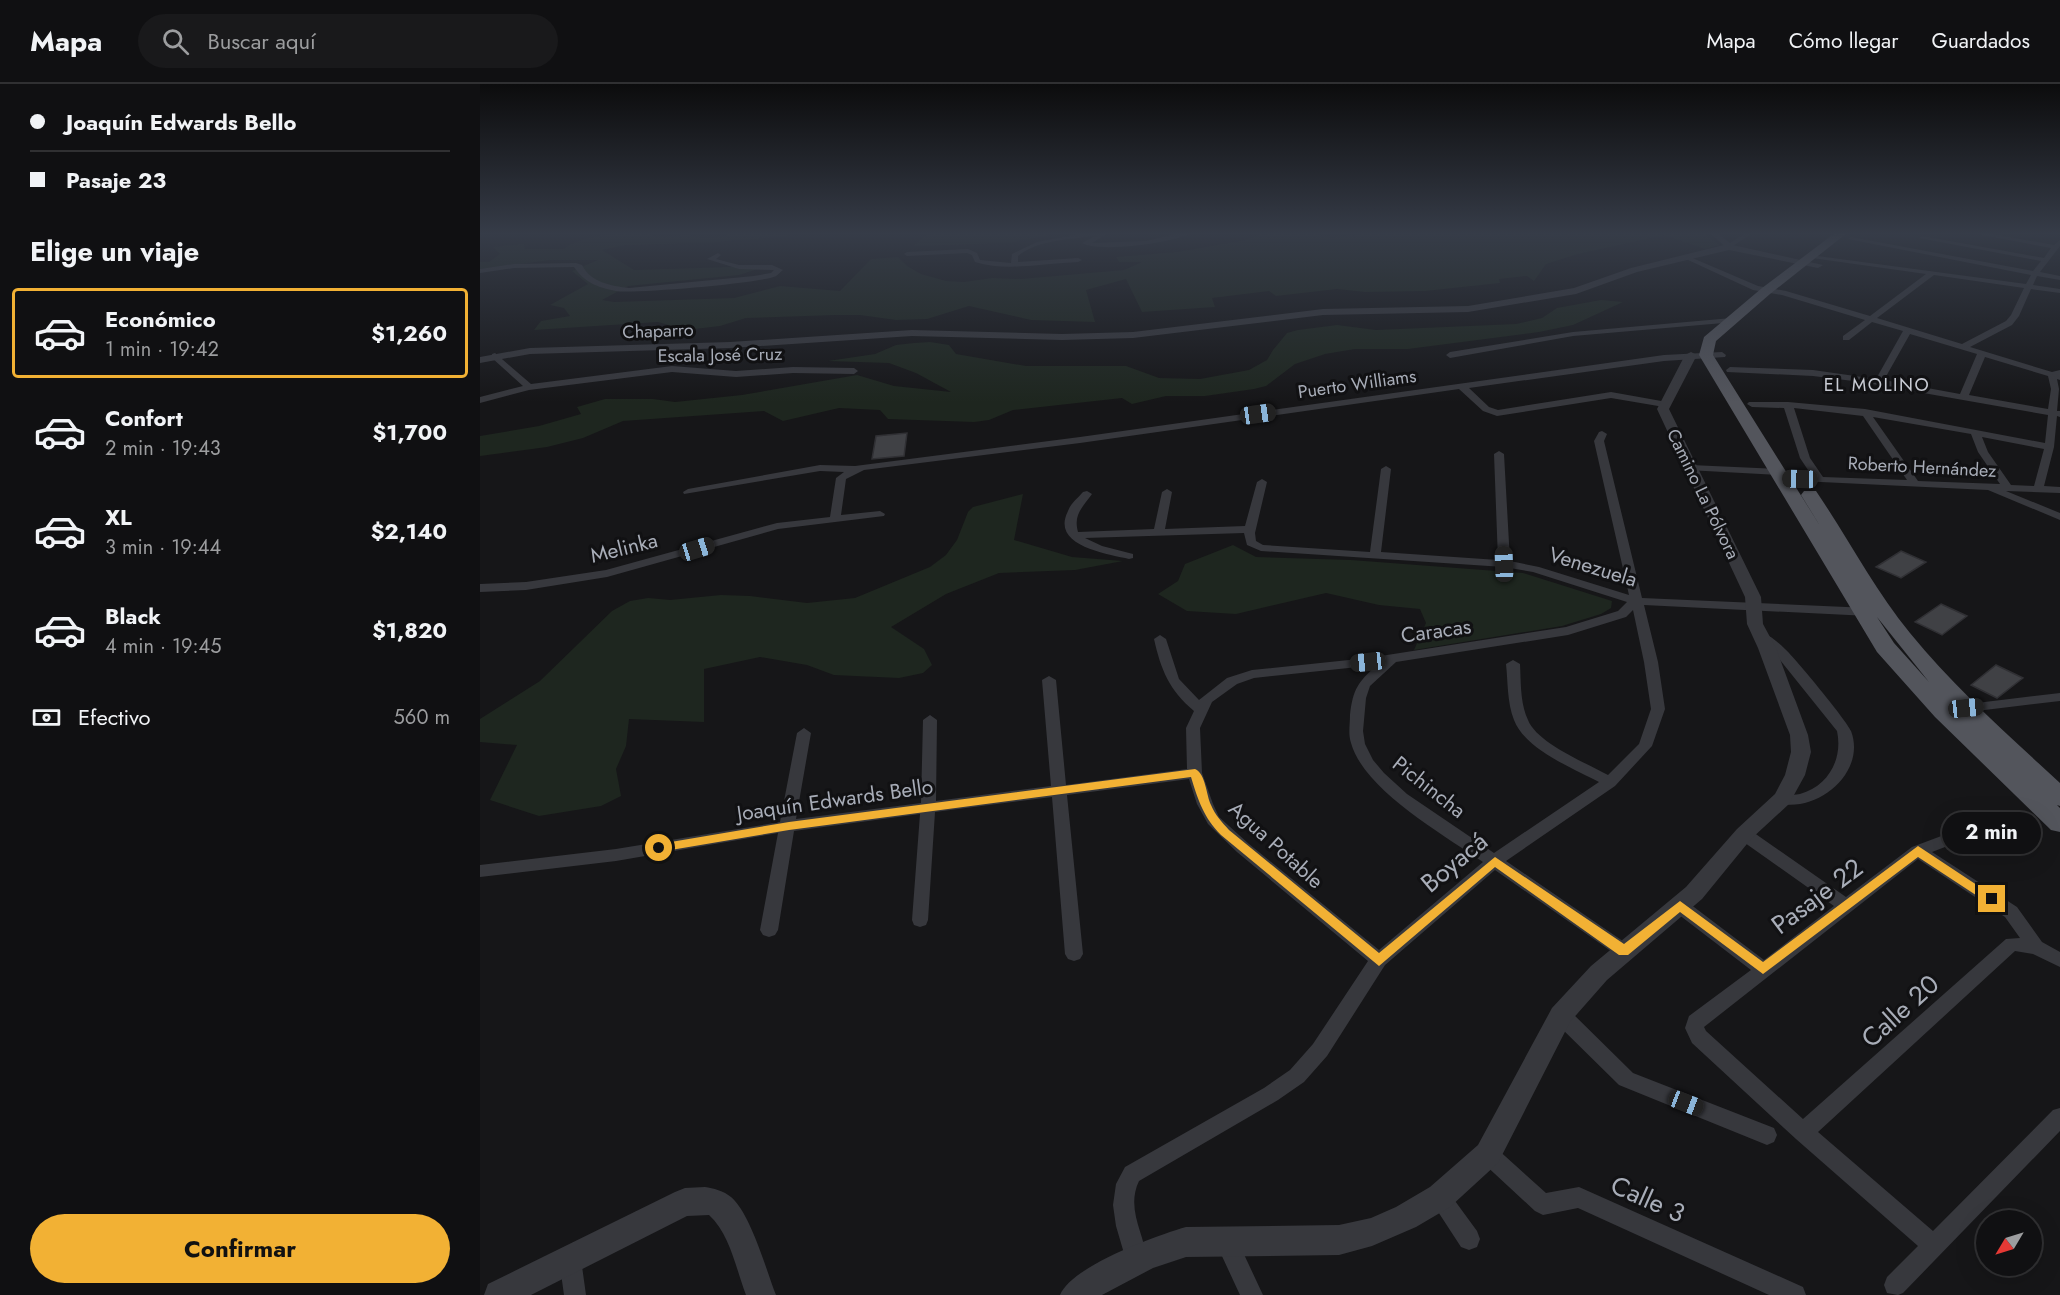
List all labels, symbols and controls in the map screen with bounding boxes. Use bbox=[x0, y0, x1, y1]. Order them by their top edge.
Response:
search box bbox=[138, 14, 558, 68]
text: Mapa bbox=[30, 21, 102, 62]
icon: search bbox=[159, 25, 192, 58]
text: Buscar aquí bbox=[207, 25, 316, 57]
text: Mapa bbox=[1706, 26, 1756, 56]
text: Cómo llegar bbox=[1789, 26, 1898, 56]
text: Guardados bbox=[1931, 26, 2030, 56]
text: Joaquín Edwards Bello bbox=[66, 106, 296, 138]
text: Pasaje 23 bbox=[66, 164, 166, 196]
text: Elige un viaje bbox=[30, 232, 199, 271]
text: Económico bbox=[105, 303, 216, 335]
icon: car bbox=[33, 306, 87, 360]
text: $1,260 bbox=[371, 317, 447, 349]
street label: Chaparro bbox=[622, 317, 694, 345]
text: 1 min · 19:42 bbox=[105, 335, 219, 364]
street label: Escala José Cruz bbox=[657, 341, 783, 369]
street label: Puerto Williams bbox=[1296, 363, 1418, 405]
district label: EL MOLINO bbox=[1824, 372, 1930, 398]
text: Confort bbox=[105, 402, 183, 434]
car bbox=[1239, 403, 1277, 425]
icon: car bbox=[33, 405, 87, 459]
text: $1,700 bbox=[373, 416, 447, 448]
street label: Camino La Pólvora bbox=[1660, 424, 1746, 564]
text: 2 min · 19:43 bbox=[105, 434, 221, 463]
street label: Roberto Hernández bbox=[1847, 450, 1998, 484]
car bbox=[1782, 470, 1818, 488]
text: XL bbox=[105, 501, 132, 533]
icon: car bbox=[33, 504, 87, 558]
text: $2,140 bbox=[371, 515, 447, 547]
street label: Melinka bbox=[587, 525, 661, 571]
text: 3 min · 19:44 bbox=[105, 533, 221, 562]
car bbox=[677, 535, 717, 563]
street label: Venezuela bbox=[1545, 539, 1641, 595]
car bbox=[1494, 546, 1514, 582]
text: Black bbox=[105, 600, 161, 632]
icon: car bbox=[33, 603, 87, 657]
street label: Caracas bbox=[1399, 611, 1473, 651]
text: $1,820 bbox=[372, 614, 447, 646]
text: 4 min · 19:45 bbox=[105, 632, 221, 661]
car bbox=[1349, 651, 1387, 673]
car bbox=[1947, 697, 1985, 719]
icon: cash bbox=[30, 701, 63, 734]
text: Efectivo bbox=[78, 701, 151, 733]
text: 560 m bbox=[394, 703, 450, 732]
street label: Pichincha bbox=[1386, 749, 1472, 825]
street label: Joaquín Edwards Bello bbox=[732, 771, 935, 829]
street label: Agua Potable bbox=[1222, 794, 1330, 896]
callout: 2 min bbox=[1942, 812, 2042, 854]
text: 2 min bbox=[1965, 818, 2018, 847]
street label: Boyacá bbox=[1412, 823, 1496, 901]
route start bbox=[645, 834, 672, 861]
street label: Pasaje 22 bbox=[1763, 849, 1871, 943]
route end bbox=[1978, 885, 2005, 912]
street label: Calle 20 bbox=[1852, 965, 1948, 1057]
car bbox=[1666, 1088, 1706, 1118]
street label: Calle 3 bbox=[1605, 1166, 1691, 1232]
north arrow bbox=[1976, 1210, 2042, 1276]
map controls bbox=[1976, 1210, 2042, 1276]
button: Confirmar bbox=[30, 1214, 450, 1283]

